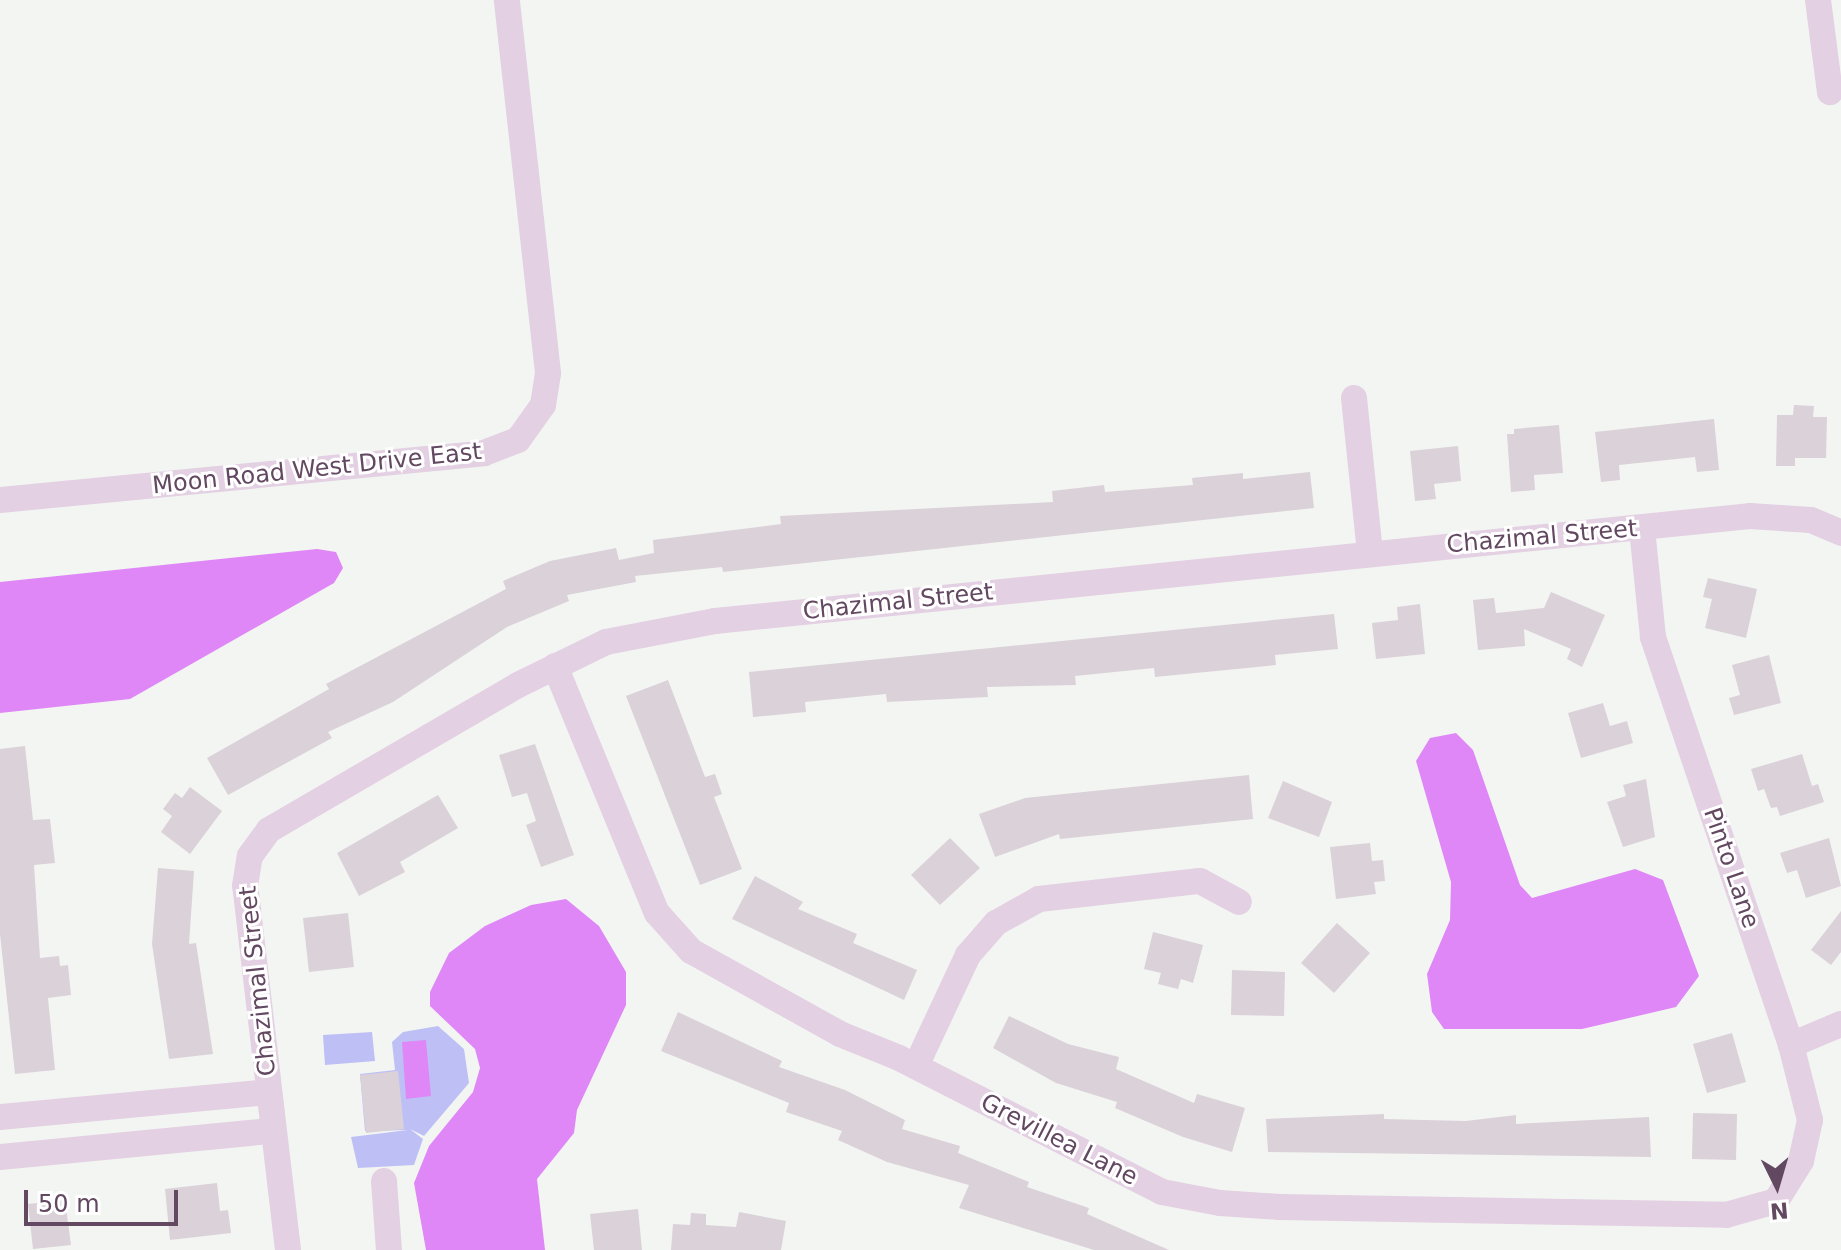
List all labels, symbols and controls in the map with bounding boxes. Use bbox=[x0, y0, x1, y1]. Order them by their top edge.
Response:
street label: Moon Road West Drive East bbox=[151, 437, 483, 501]
street label: Chazimal Street bbox=[1445, 514, 1639, 560]
street label: Chazimal Street bbox=[801, 578, 995, 626]
street label: Pinto Lane bbox=[1697, 804, 1765, 932]
street label: Chazimal Street bbox=[234, 884, 282, 1078]
street label: Grevillea Lane bbox=[976, 1088, 1142, 1192]
north arrow bbox=[1737, 1146, 1817, 1226]
scale bar bbox=[28, 1174, 182, 1224]
text: 50 m bbox=[38, 1190, 100, 1218]
text: N bbox=[1769, 1197, 1789, 1224]

